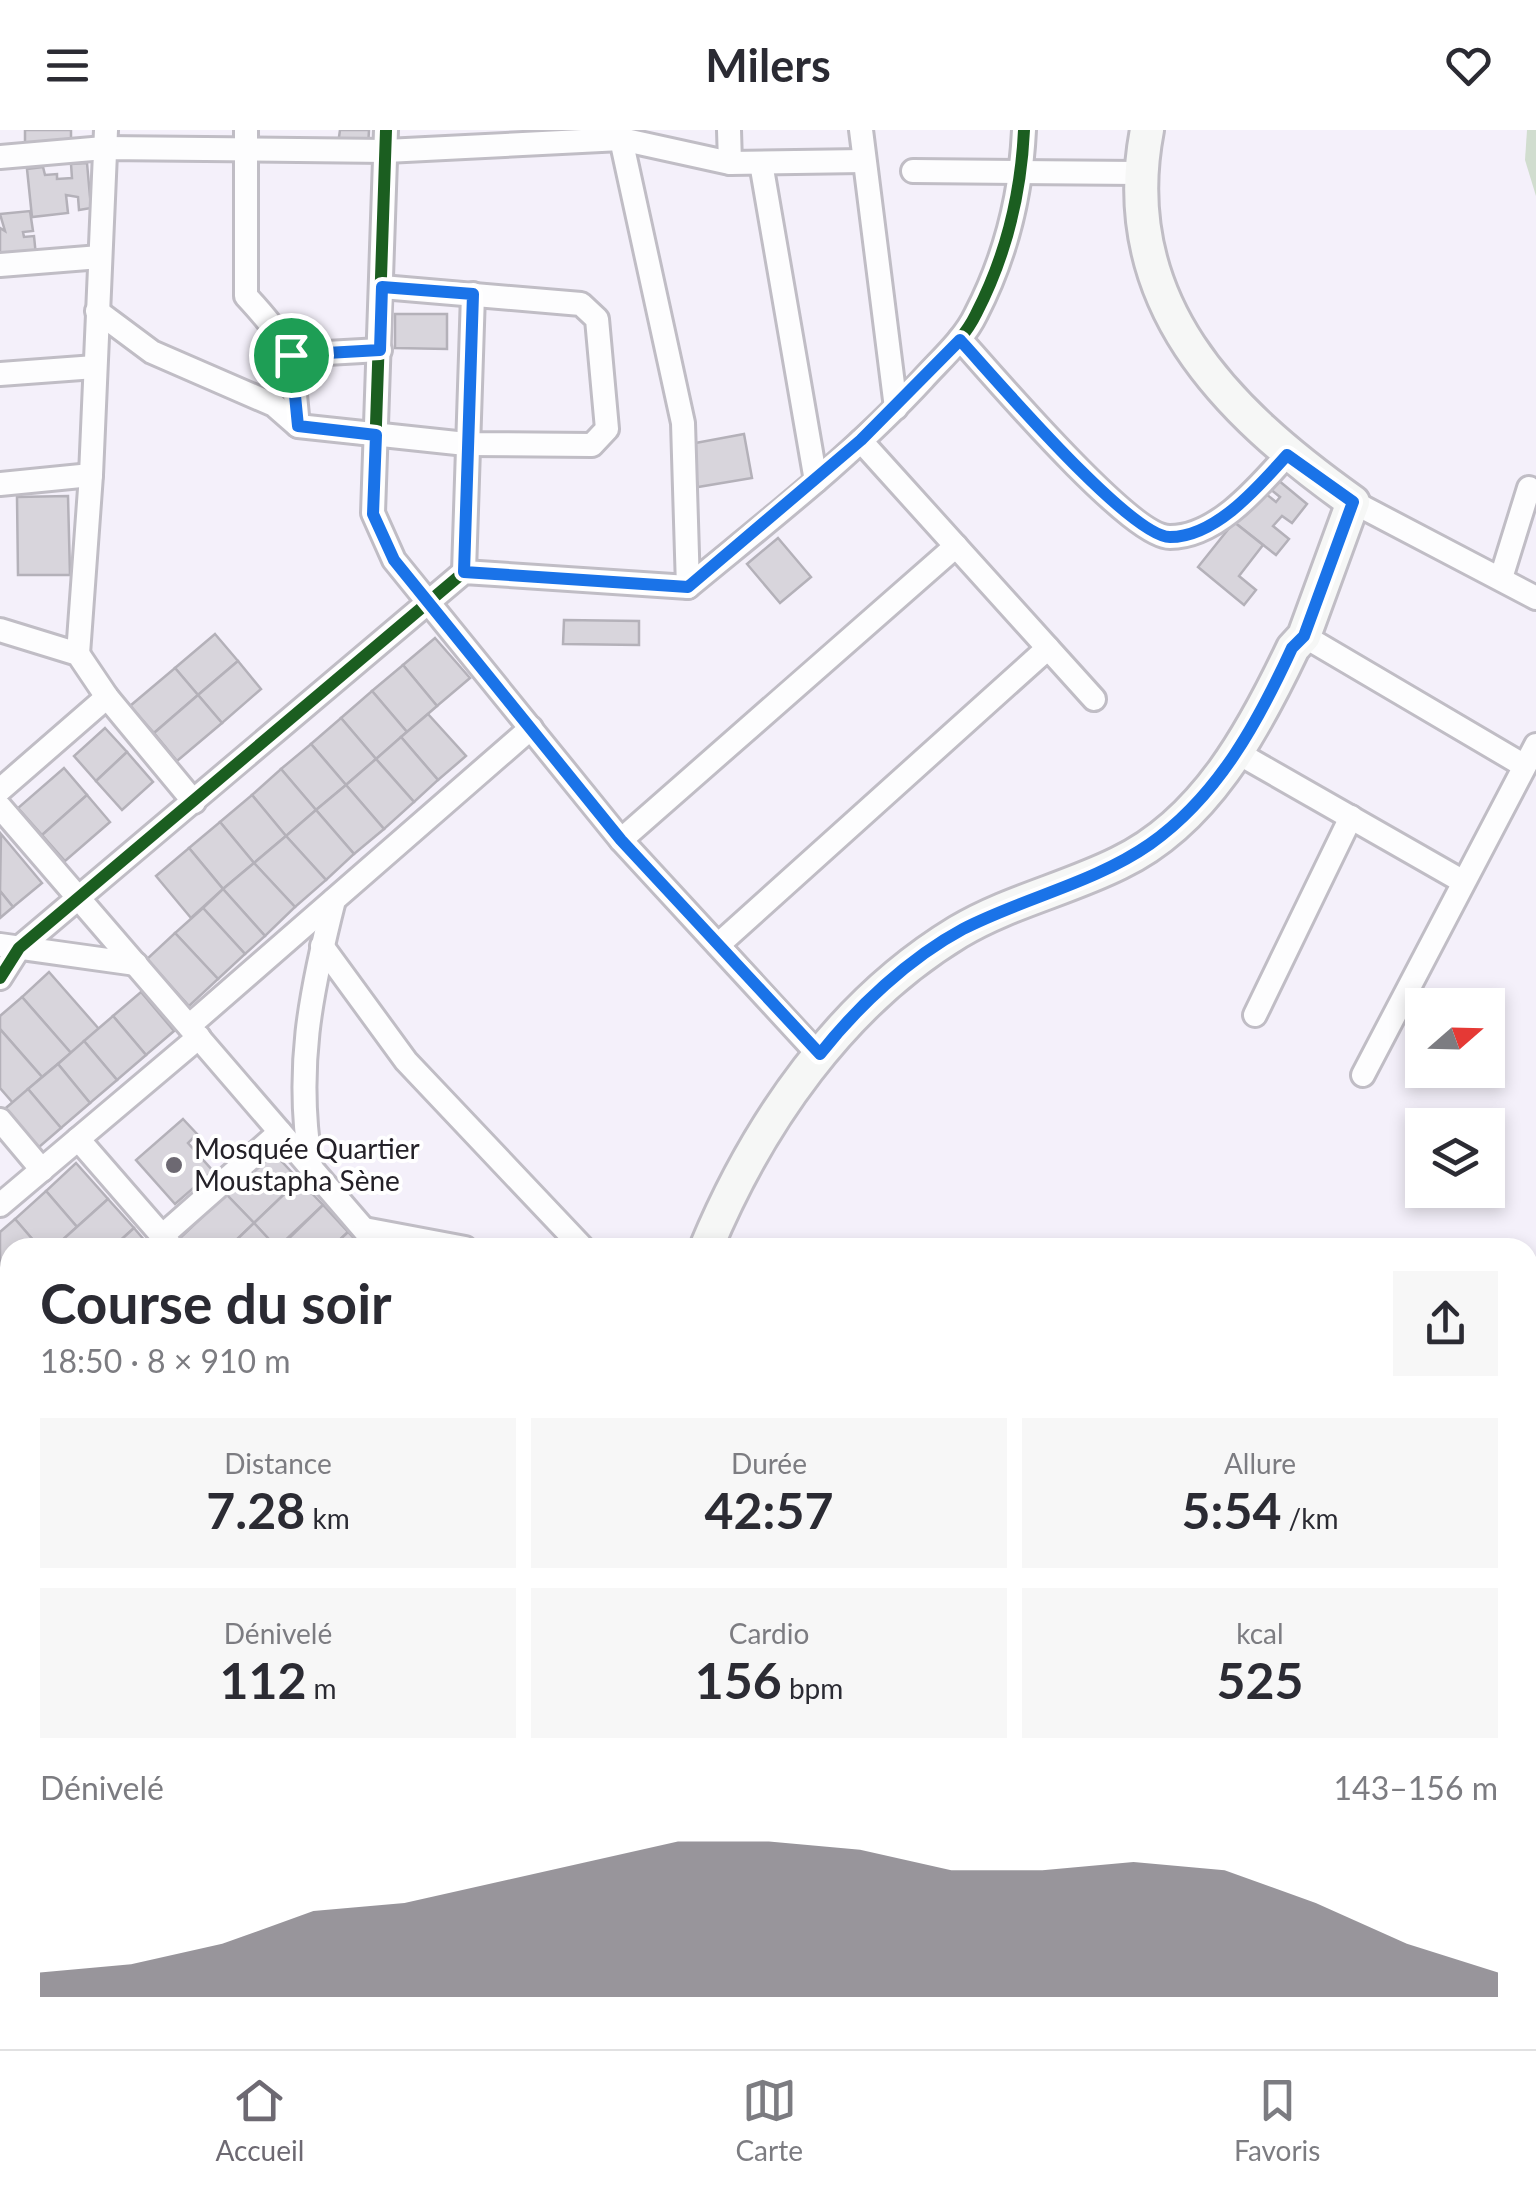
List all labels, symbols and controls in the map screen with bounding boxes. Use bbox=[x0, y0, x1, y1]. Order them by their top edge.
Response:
icon: menu bbox=[40, 38, 95, 93]
text: Milers bbox=[705, 38, 831, 92]
icon: heart bbox=[1441, 38, 1496, 93]
pin bbox=[249, 313, 334, 398]
icon: arrive bbox=[264, 328, 319, 383]
north arrow bbox=[1405, 988, 1505, 1088]
map controls bbox=[1405, 988, 1505, 1208]
button: layers bbox=[1405, 1108, 1505, 1208]
place label: Mosquée Quartier Moustapha Sène bbox=[194, 1131, 420, 1197]
marker: Mosquée Quartier Moustapha Sène bbox=[163, 1154, 185, 1176]
text: Course du soir bbox=[40, 1270, 392, 1336]
button: share bbox=[1393, 1271, 1498, 1376]
text: 18:50 · 8 × 910 m bbox=[40, 1341, 291, 1380]
text: Distance bbox=[224, 1446, 332, 1480]
text: Durée bbox=[731, 1446, 807, 1480]
text: Allure bbox=[1224, 1446, 1296, 1480]
text: 7.28 bbox=[206, 1480, 305, 1540]
text: 42:57 bbox=[705, 1480, 833, 1540]
text: 5:54 bbox=[1182, 1480, 1281, 1540]
text: km bbox=[305, 1501, 350, 1535]
text: /km bbox=[1281, 1501, 1338, 1535]
text: Dénivelé bbox=[224, 1616, 332, 1650]
text: Cardio bbox=[729, 1616, 809, 1650]
text: kcal bbox=[1236, 1616, 1284, 1650]
text: 112 bbox=[219, 1650, 306, 1710]
text: 156 bbox=[695, 1650, 782, 1710]
text: 525 bbox=[1216, 1650, 1304, 1710]
text: m bbox=[306, 1671, 337, 1705]
text: bpm bbox=[782, 1671, 843, 1705]
text: Dénivelé bbox=[40, 1768, 164, 1807]
text: 143–156 m bbox=[1334, 1768, 1498, 1807]
tab: Accueil bbox=[216, 2073, 304, 2167]
tab: Carte bbox=[735, 2073, 803, 2167]
tab: Favoris bbox=[1234, 2073, 1320, 2167]

